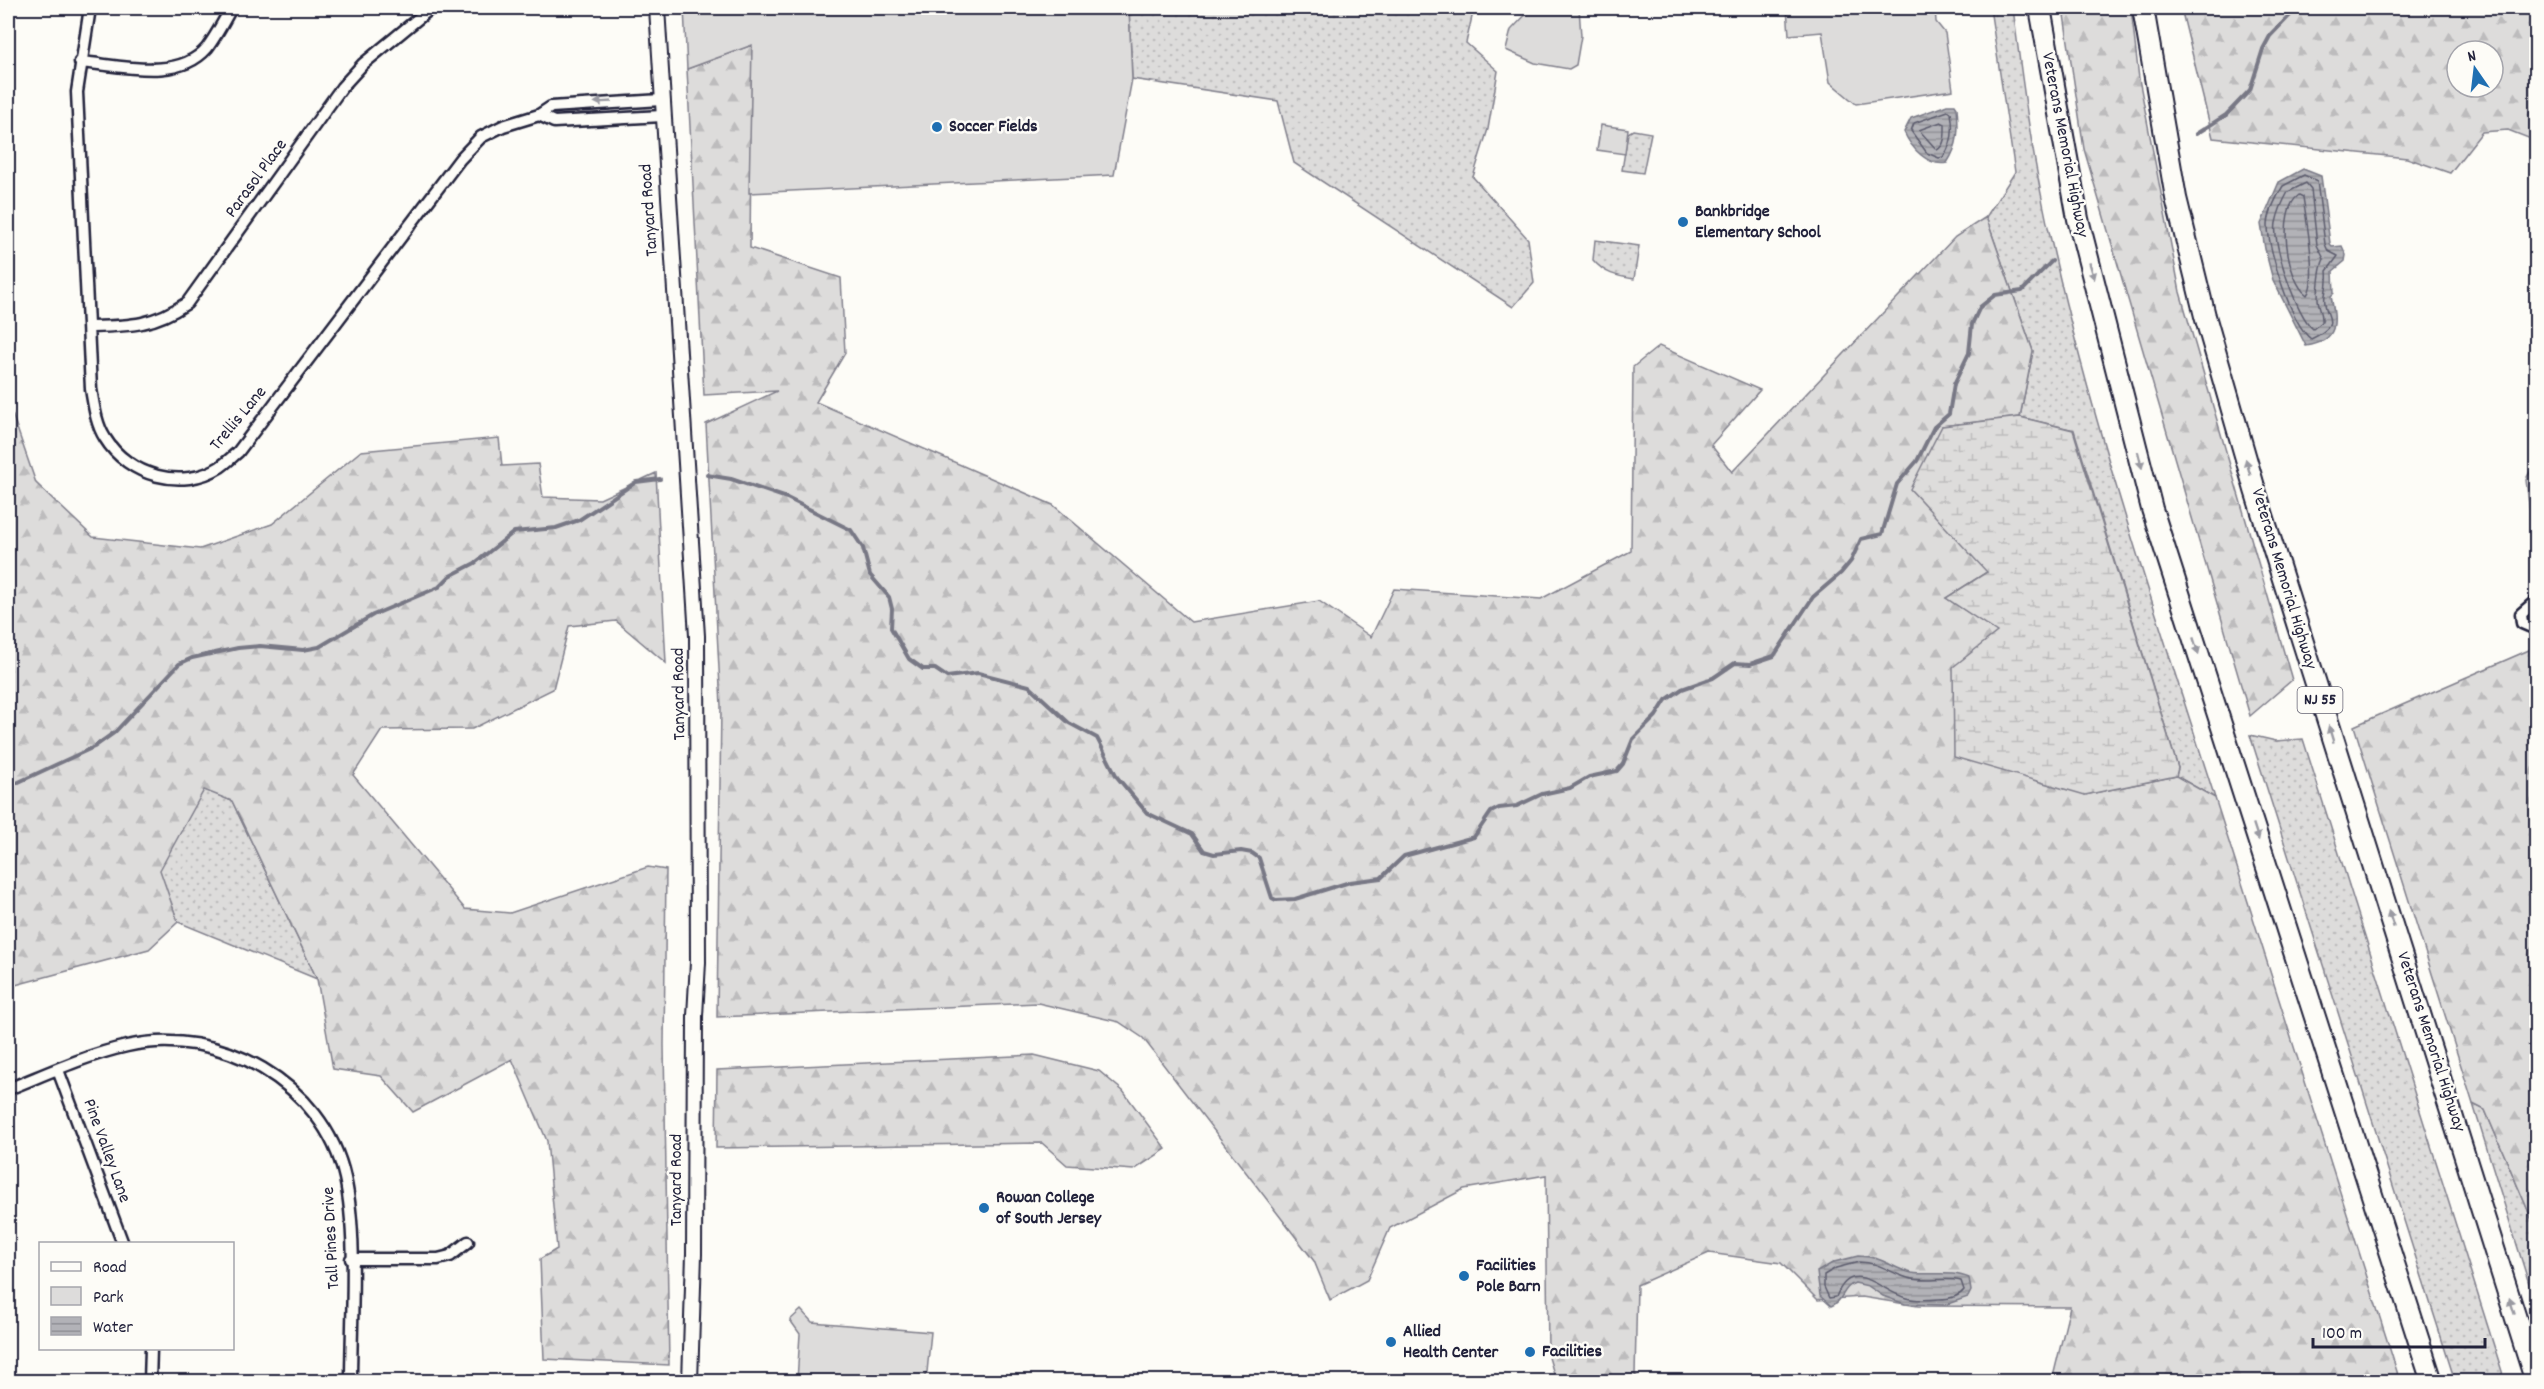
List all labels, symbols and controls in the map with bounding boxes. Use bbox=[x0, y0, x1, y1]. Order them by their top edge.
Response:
north arrow bbox=[2445, 39, 2505, 99]
text: N bbox=[2465, 45, 2479, 69]
street label: Veterans Memorial Highway bbox=[2034, 50, 2094, 240]
one-way arrow bbox=[593, 98, 612, 107]
place label: Soccer Fields bbox=[949, 115, 1038, 140]
marker: Soccer Fields bbox=[930, 120, 944, 134]
street label: Parasol Place bbox=[220, 134, 294, 223]
street label: Tanyard Road bbox=[634, 163, 666, 257]
place label: Bankbridge Elementary School bbox=[1695, 200, 1822, 246]
marker: Bankbridge Elementary School bbox=[1676, 215, 1690, 229]
one-way arrow bbox=[2087, 262, 2097, 280]
street label: Trellis Lane bbox=[205, 381, 274, 457]
one-way arrow bbox=[2135, 450, 2145, 469]
one-way arrow bbox=[2243, 458, 2253, 476]
street label: Veterans Memorial Highway bbox=[2244, 485, 2323, 673]
one-way arrow bbox=[2192, 637, 2202, 655]
street label: Tanyard Road bbox=[667, 647, 693, 741]
road number: NJ 55 bbox=[2298, 687, 2342, 713]
one-way arrow bbox=[2326, 725, 2335, 743]
one-way arrow bbox=[2252, 823, 2261, 841]
one-way arrow bbox=[2386, 910, 2395, 928]
street label: Veterans Memorial Highway bbox=[2389, 949, 2471, 1136]
street label: Pine Valley Lane bbox=[76, 1096, 136, 1206]
street label: Tanyard Road bbox=[665, 1134, 690, 1226]
street label: Tall Pines Drive bbox=[317, 1186, 347, 1290]
place label: Rowan College of South Jersey bbox=[996, 1186, 1102, 1232]
marker: Rowan College of South Jersey bbox=[977, 1201, 991, 1215]
legend bbox=[39, 1242, 234, 1350]
place label: Facilities Pole Barn bbox=[1476, 1254, 1540, 1300]
text: Road bbox=[93, 1256, 127, 1281]
marker: Facilities Pole Barn bbox=[1457, 1269, 1471, 1283]
text: Park bbox=[93, 1286, 124, 1311]
one-way arrow bbox=[2507, 1297, 2516, 1315]
scale bar bbox=[2313, 1311, 2486, 1349]
text: Water bbox=[93, 1316, 133, 1341]
place label: Allied Health Center bbox=[1403, 1320, 1499, 1366]
text: 100 m bbox=[2322, 1322, 2362, 1347]
marker: Allied Health Center bbox=[1384, 1335, 1398, 1349]
place label: Facilities bbox=[1542, 1340, 1602, 1365]
marker: Facilities bbox=[1523, 1345, 1537, 1359]

